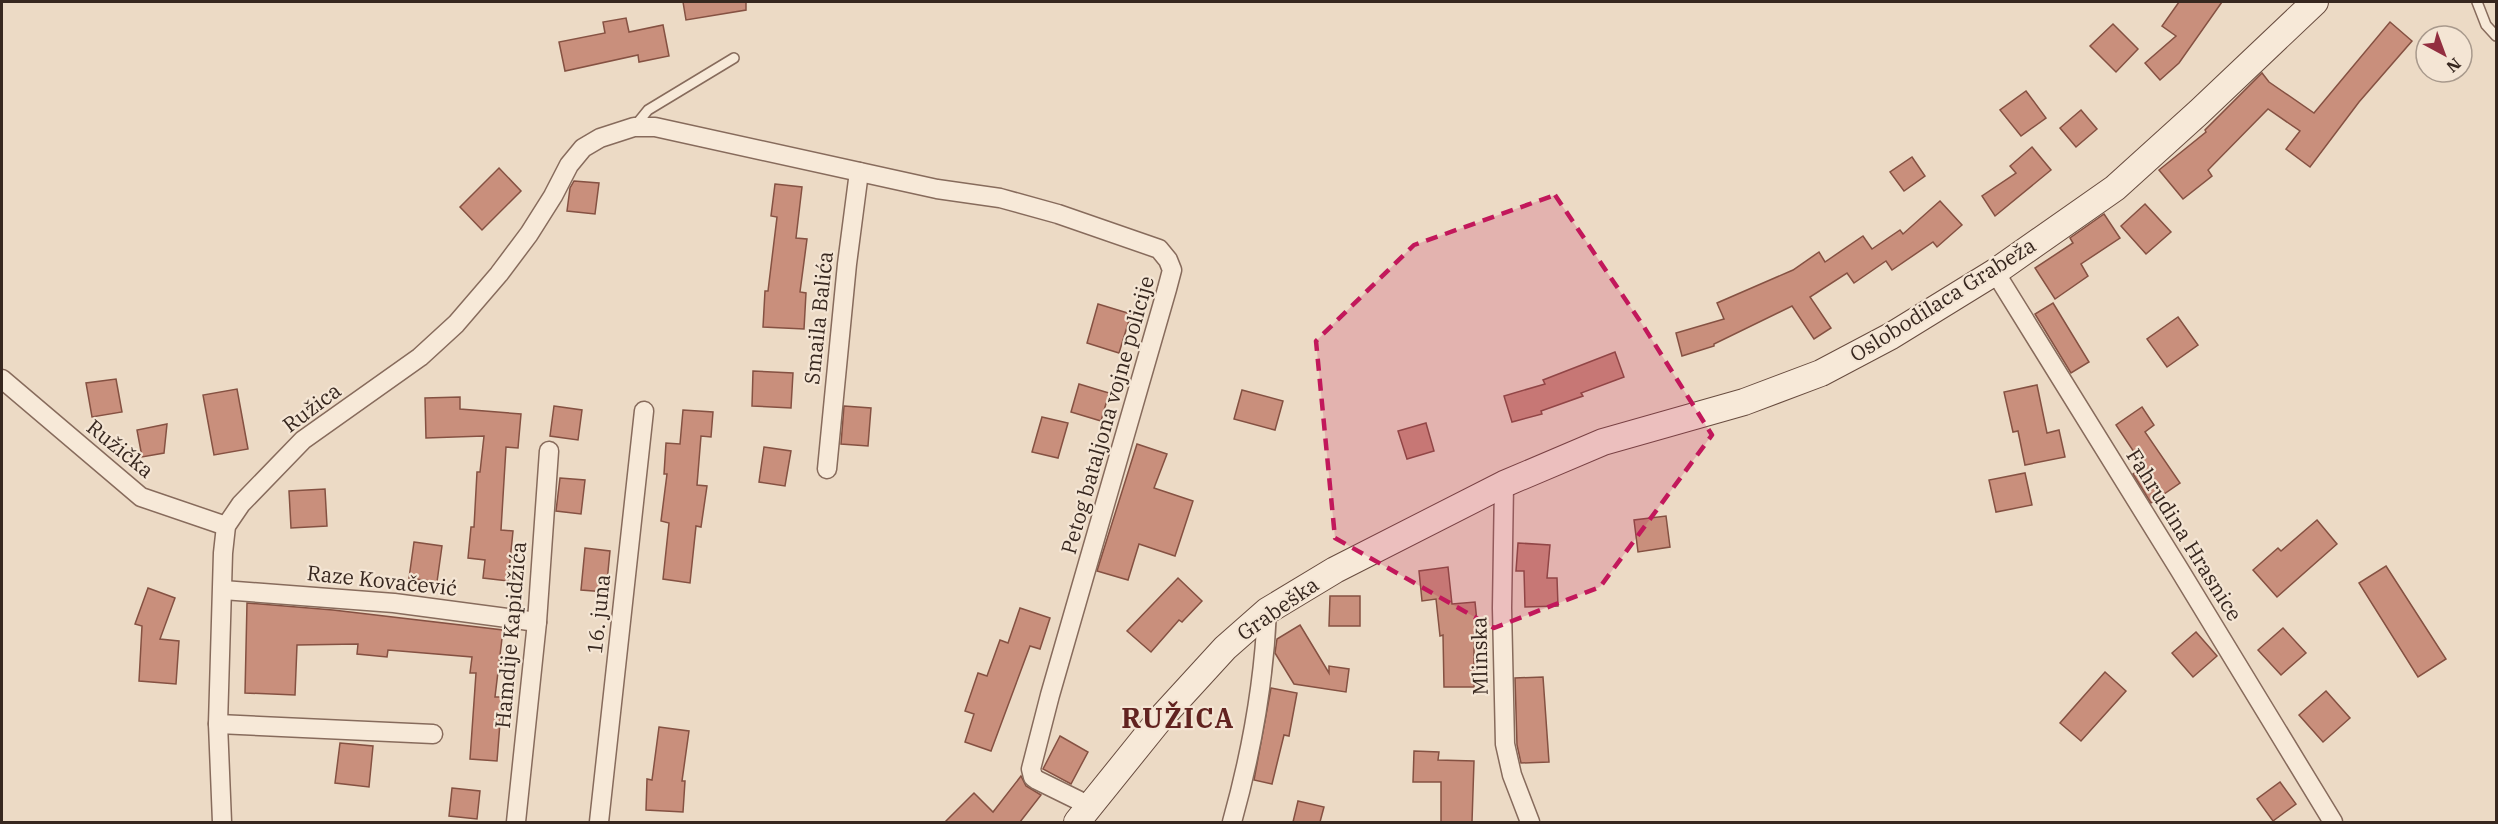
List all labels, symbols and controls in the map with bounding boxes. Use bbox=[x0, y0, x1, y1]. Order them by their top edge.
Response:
north arrow bbox=[2414, 24, 2474, 84]
text: N bbox=[2443, 54, 2465, 77]
street label: Oslobodilaca Grabeža bbox=[1844, 231, 2041, 368]
street label: Smaila Balića bbox=[797, 250, 839, 386]
street label: Petog bataljona vojne policije bbox=[1054, 272, 1160, 557]
street label: Ružica bbox=[276, 376, 346, 438]
street label: Ružička bbox=[81, 413, 160, 484]
street label: Fahrudina Hrasnice bbox=[2120, 443, 2249, 626]
street label: Hamdije Kapidžića bbox=[488, 540, 532, 730]
street label: Raze Kovačević bbox=[306, 558, 459, 602]
street label: Grabeška bbox=[1231, 570, 1324, 647]
street label: 16. juna bbox=[580, 573, 616, 655]
street label: Mlinska bbox=[1464, 616, 1494, 696]
district label: RUŽICA bbox=[1121, 700, 1235, 735]

